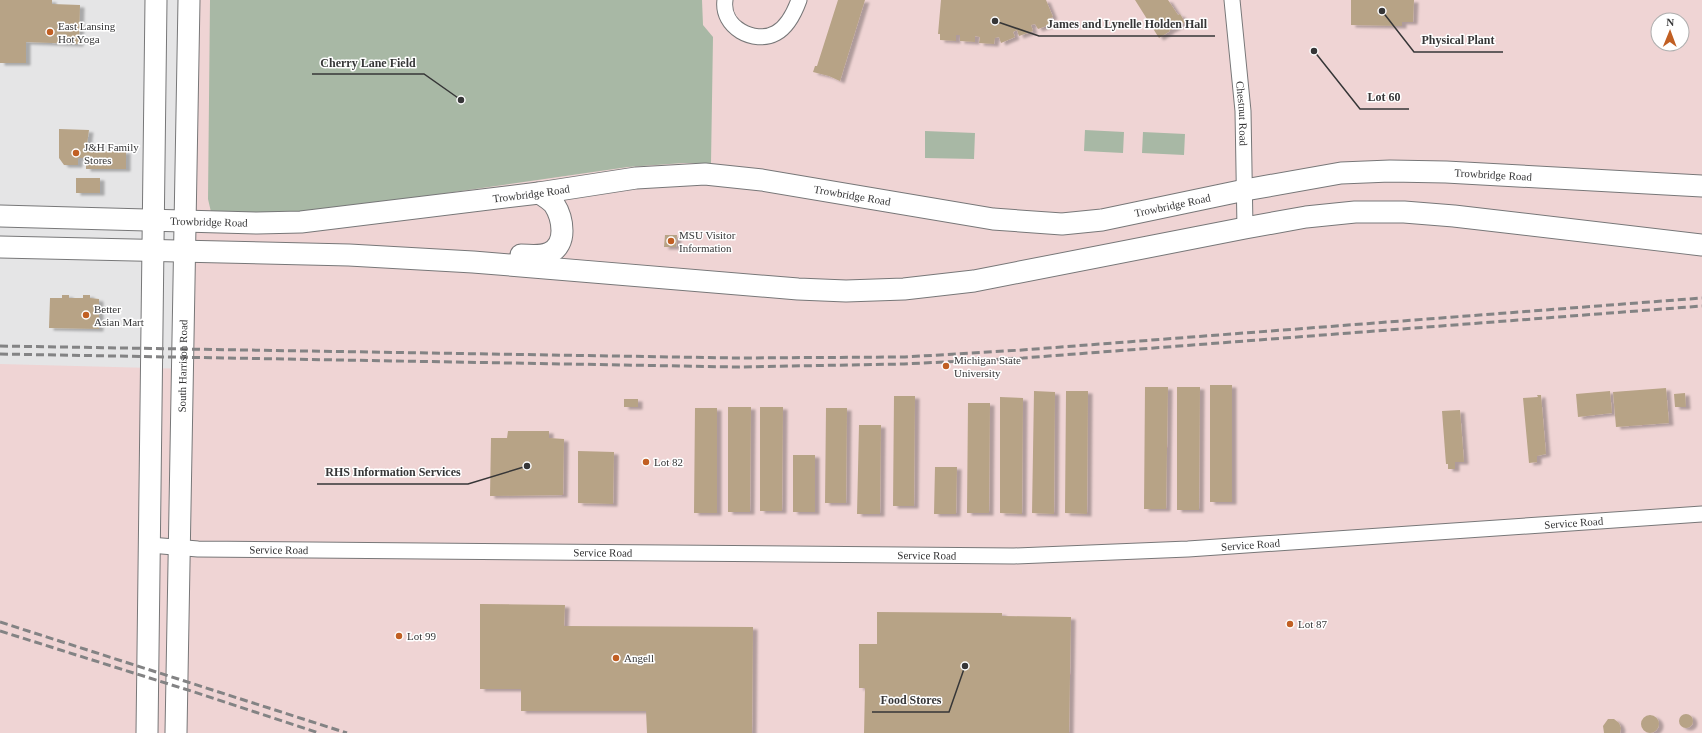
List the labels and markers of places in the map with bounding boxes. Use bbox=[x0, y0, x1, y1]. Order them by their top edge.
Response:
callout: James and Lynelle Holden Hall bbox=[1039, 12, 1215, 36]
place label: East Lansing Hot Yoga bbox=[58, 20, 116, 45]
marker: East Lansing Hot Yoga bbox=[45, 27, 55, 37]
callout: Physical Plant bbox=[1414, 28, 1503, 52]
callout: Cherry Lane Field bbox=[312, 50, 424, 74]
callout: Lot 60 bbox=[1360, 85, 1409, 109]
place label: J&H Family Stores bbox=[84, 141, 139, 166]
marker: J&H Family Stores bbox=[71, 148, 81, 158]
place label: MSU Visitor Information bbox=[679, 229, 736, 254]
marker: MSU Visitor Information bbox=[666, 236, 676, 246]
place label: Better Asian Mart bbox=[94, 303, 144, 328]
marker: Better Asian Mart bbox=[81, 310, 91, 320]
place label: Michigan State University bbox=[954, 354, 1021, 379]
marker: Michigan State University bbox=[941, 361, 951, 371]
place label: Lot 82 bbox=[654, 456, 683, 468]
marker: Lot 82 bbox=[641, 457, 651, 467]
callout: RHS Information Services bbox=[317, 460, 468, 484]
place label: Lot 87 bbox=[1298, 618, 1328, 630]
marker: Lot 87 bbox=[1285, 619, 1295, 629]
place label: Lot 99 bbox=[407, 630, 437, 642]
marker: Lot 99 bbox=[394, 631, 404, 641]
place label: Angell bbox=[624, 652, 654, 664]
marker: Angell bbox=[611, 653, 621, 663]
callout: Food Stores bbox=[872, 688, 949, 712]

